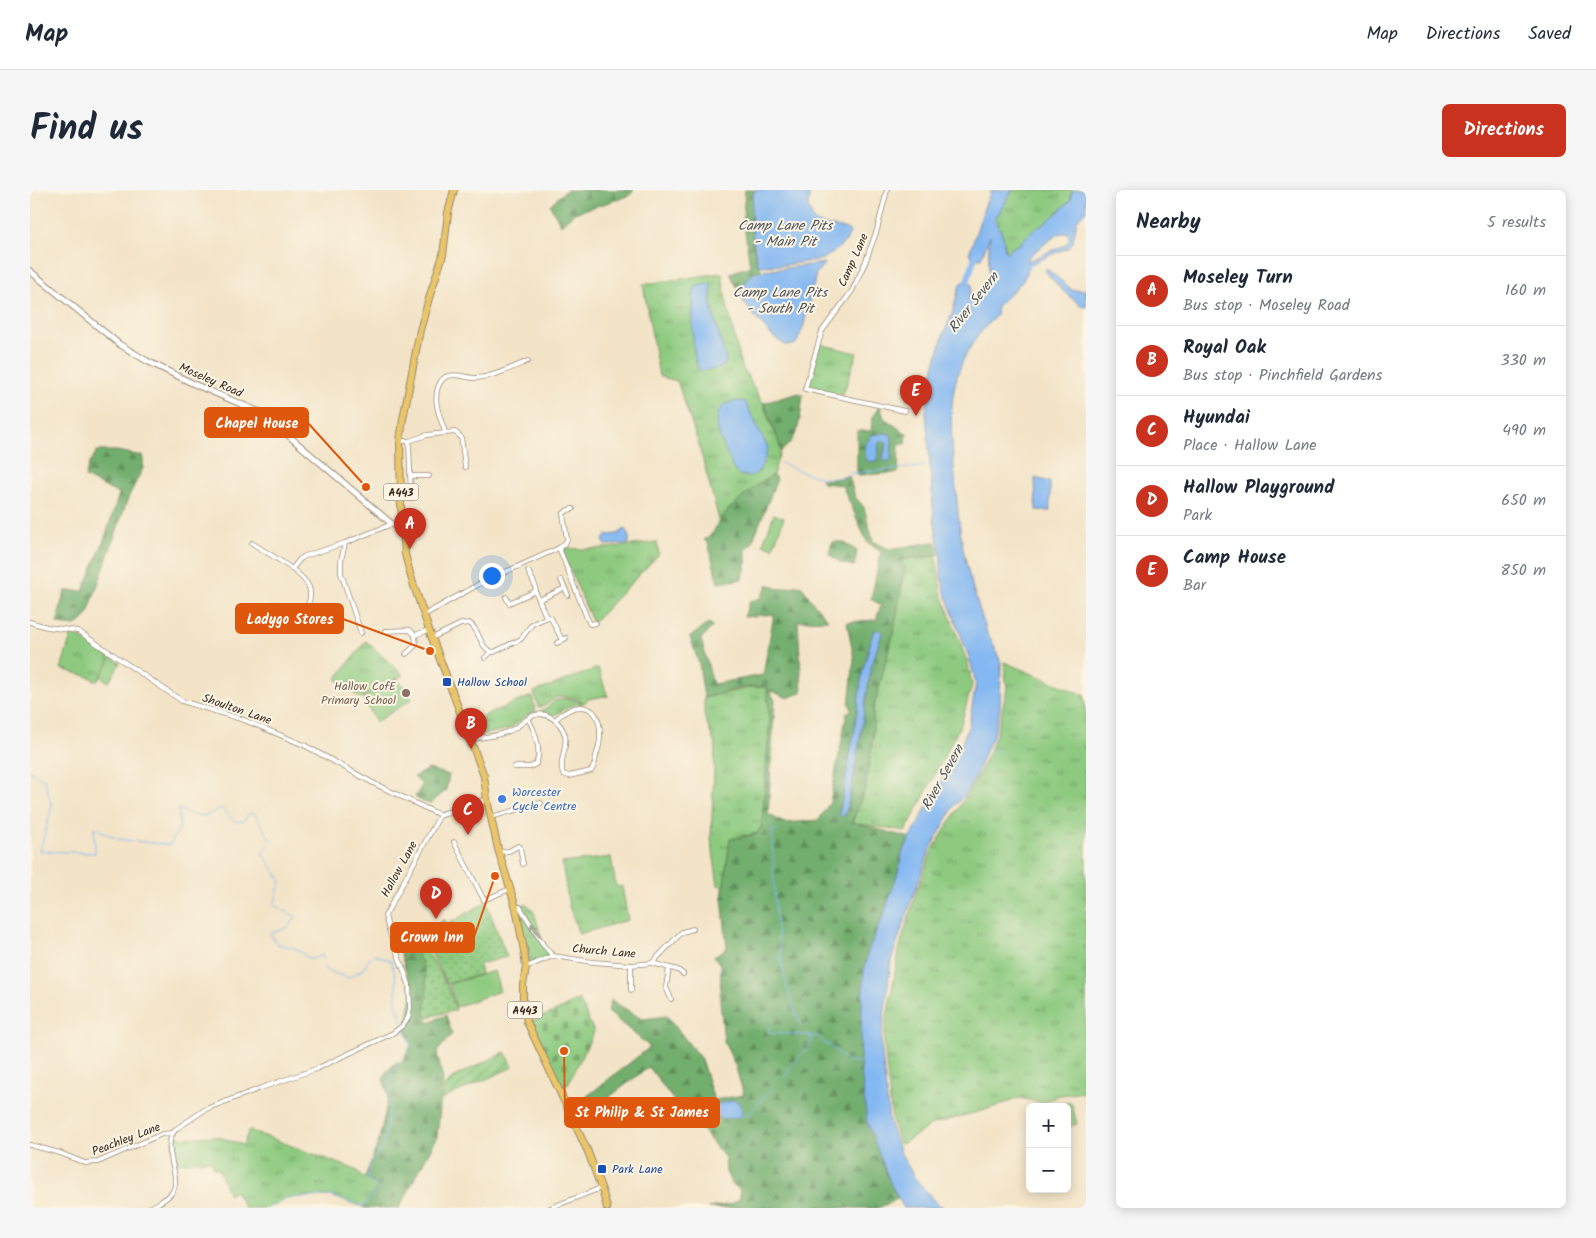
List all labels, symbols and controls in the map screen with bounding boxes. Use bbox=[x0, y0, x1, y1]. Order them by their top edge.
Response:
text: Map bbox=[25, 15, 68, 54]
text: Map bbox=[1366, 20, 1398, 49]
text: Directions bbox=[1426, 20, 1500, 49]
text: Saved bbox=[1528, 20, 1571, 49]
text: Find us bbox=[30, 102, 143, 158]
button: Directions bbox=[1442, 104, 1566, 157]
text: Nearby bbox=[1136, 206, 1201, 239]
text: 5 results bbox=[1487, 210, 1546, 235]
water label: Camp Lane Pits - Main Pit bbox=[738, 215, 834, 253]
street label: Camp Lane bbox=[833, 230, 874, 290]
text: Moseley Turn bbox=[1183, 263, 1293, 293]
water label: River Severn bbox=[943, 266, 1006, 338]
text: A bbox=[1147, 278, 1157, 303]
text: 160 m bbox=[1505, 278, 1546, 303]
water label: Camp Lane Pits - South Pit bbox=[733, 282, 829, 320]
text: Bus stop · Moseley Road bbox=[1183, 293, 1350, 318]
text: Royal Oak bbox=[1183, 333, 1266, 363]
text: B bbox=[1147, 348, 1157, 373]
text: 330 m bbox=[1501, 348, 1546, 373]
street label: Moseley Road bbox=[176, 358, 247, 403]
text: Bus stop · Pinchfield Gardens bbox=[1183, 363, 1382, 388]
pin: E bbox=[900, 375, 932, 416]
text: Hyundai bbox=[1183, 403, 1250, 433]
callout: Chapel House bbox=[205, 408, 308, 437]
text: Chapel House bbox=[216, 413, 299, 435]
text: C bbox=[1147, 418, 1157, 443]
text: 490 m bbox=[1502, 418, 1546, 443]
text: Place · Hallow Lane bbox=[1183, 433, 1317, 458]
text: Hallow Playground bbox=[1183, 473, 1334, 503]
road number: A443 bbox=[384, 484, 418, 500]
text: D bbox=[1147, 488, 1157, 513]
text: 650 m bbox=[1501, 488, 1546, 513]
text: Park bbox=[1183, 503, 1212, 528]
pin: A bbox=[394, 508, 426, 549]
text: Camp House bbox=[1183, 543, 1286, 573]
text: E bbox=[1148, 558, 1156, 583]
text: 850 m bbox=[1501, 558, 1546, 583]
your location bbox=[479, 563, 505, 589]
text: Bar bbox=[1183, 573, 1206, 598]
callout: Ladygo Stores bbox=[236, 604, 343, 633]
text: Ladygo Stores bbox=[247, 609, 334, 631]
place label: Hallow School bbox=[457, 673, 527, 692]
marker: Hallow School bbox=[441, 676, 453, 688]
place label: Hallow CofE Primary School bbox=[321, 677, 397, 710]
marker: Hallow CofE Primary School bbox=[400, 687, 412, 699]
street label: Shoulton Lane bbox=[200, 689, 275, 730]
pin: B bbox=[455, 708, 487, 749]
water label: River Severn bbox=[916, 739, 971, 814]
place label: Worcester Cycle Centre bbox=[512, 783, 577, 816]
marker: Worcester Cycle Centre bbox=[496, 793, 508, 805]
pin: C bbox=[452, 794, 484, 835]
street label: Hallow Lane bbox=[376, 837, 423, 901]
pin: D bbox=[420, 878, 452, 919]
callout: Crown Inn bbox=[391, 923, 474, 952]
one-way arrow bbox=[529, 924, 539, 938]
text: Crown Inn bbox=[400, 927, 464, 949]
street label: Church Lane bbox=[571, 939, 637, 964]
road number: A443 bbox=[508, 1002, 542, 1018]
callout: St Philip & St James bbox=[565, 1098, 719, 1127]
text: St Philip & St James bbox=[575, 1102, 709, 1124]
map controls bbox=[1026, 1103, 1071, 1193]
button: + bbox=[1026, 1103, 1071, 1148]
street label: Peachley Lane bbox=[89, 1117, 164, 1161]
button: − bbox=[1026, 1148, 1071, 1193]
place label: Park Lane bbox=[612, 1160, 663, 1179]
marker: Park Lane bbox=[596, 1163, 608, 1175]

